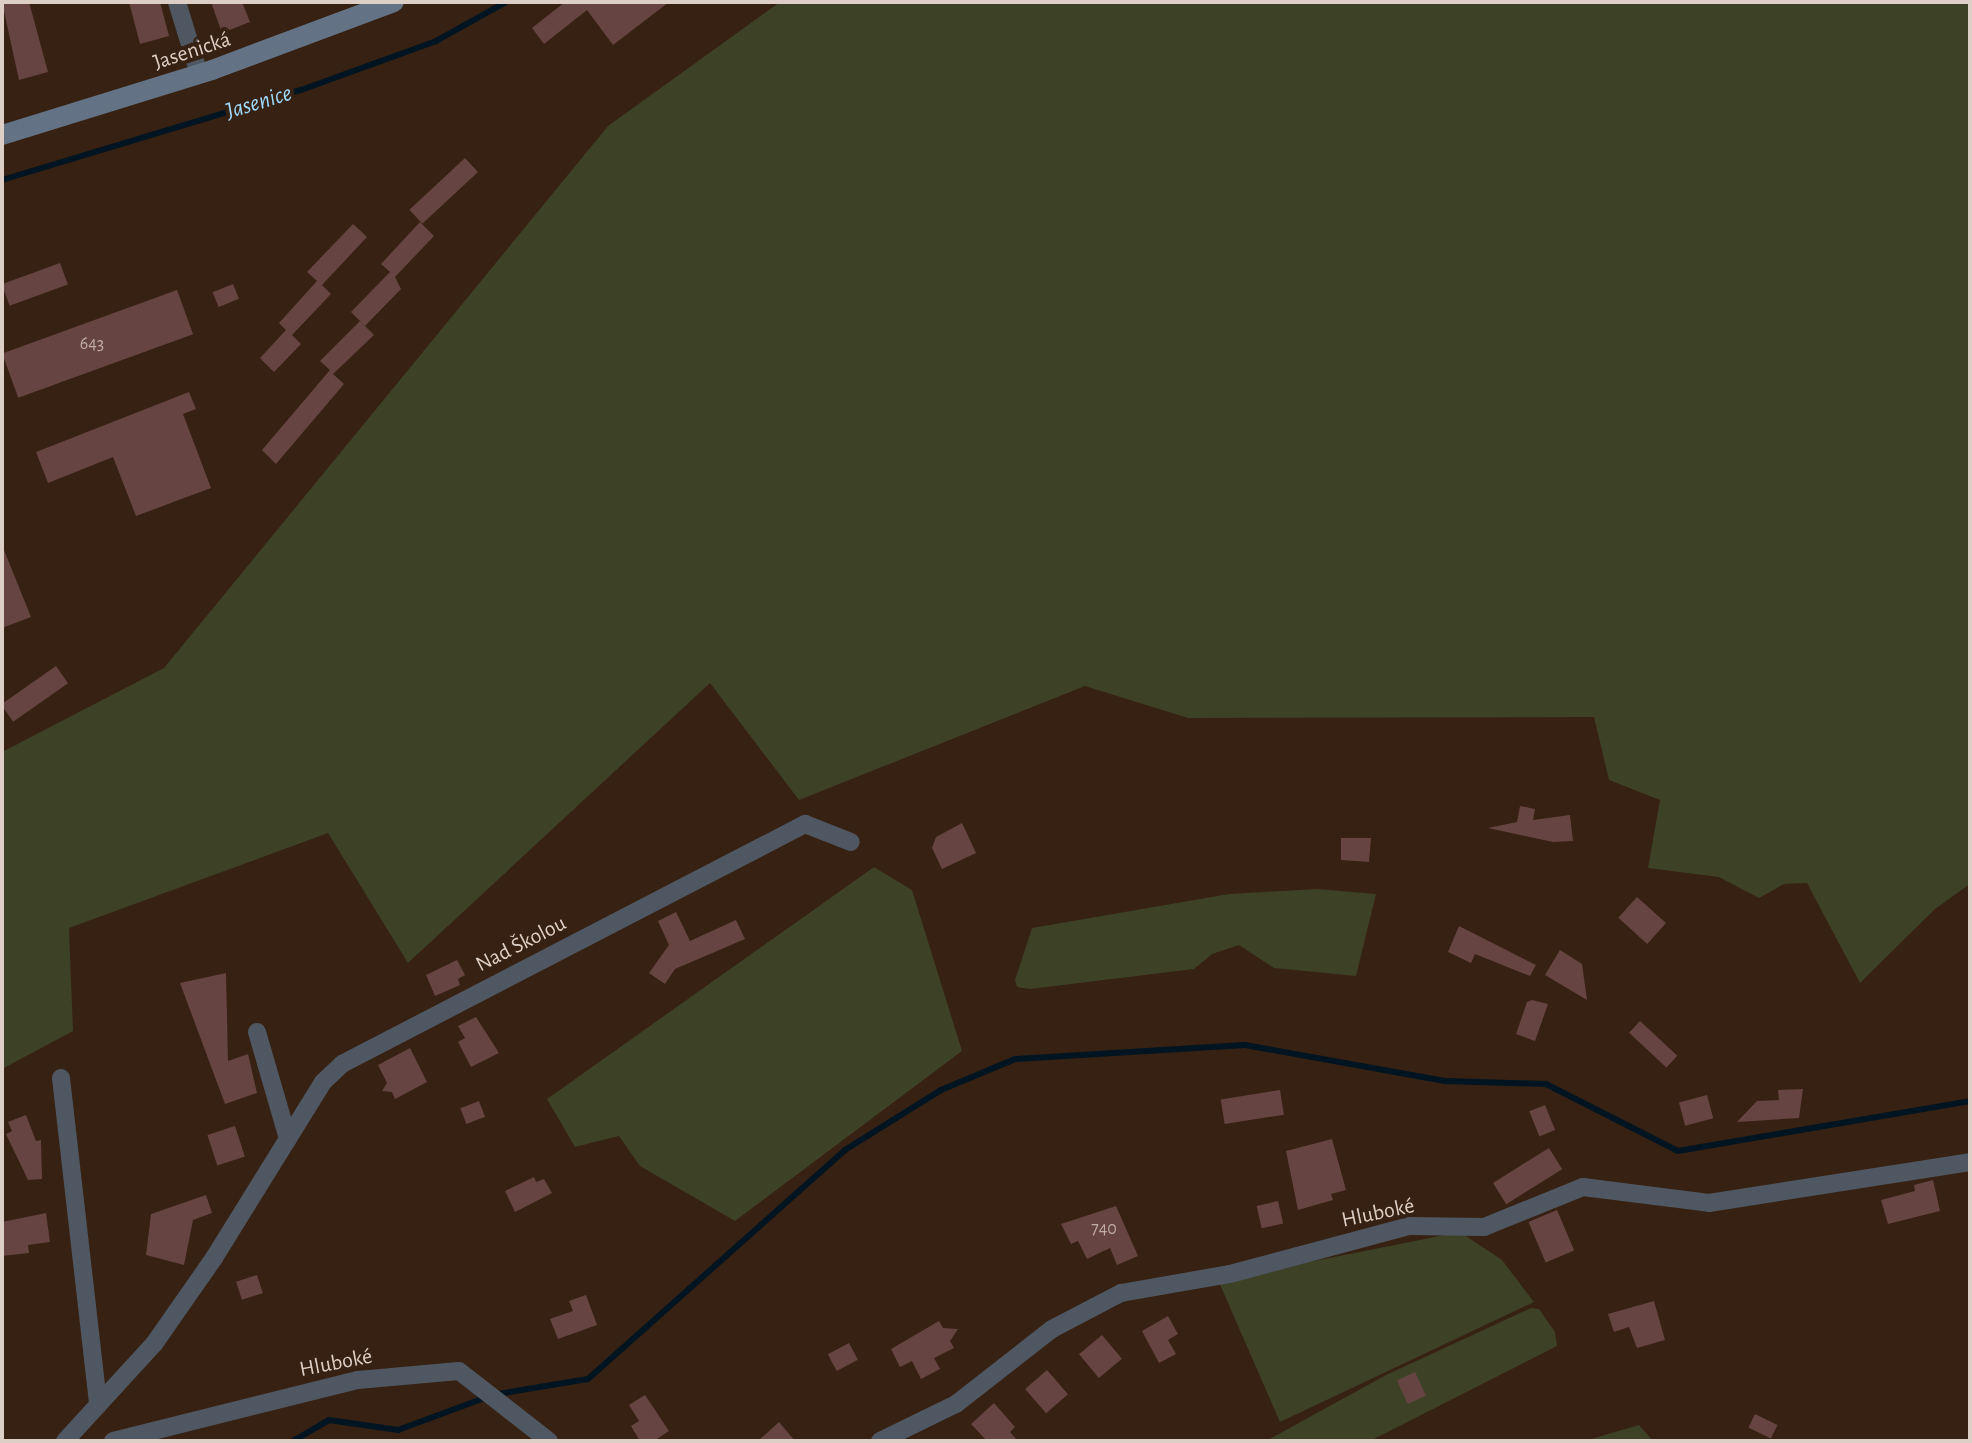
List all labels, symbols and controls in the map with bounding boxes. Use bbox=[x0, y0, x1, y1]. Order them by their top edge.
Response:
street label: Jasenická bbox=[150, 26, 234, 76]
water label: Jasenice bbox=[223, 79, 295, 127]
house number: 643 bbox=[80, 333, 104, 355]
street label: Nad Školou bbox=[471, 910, 571, 978]
street label: Hluboké bbox=[1339, 1192, 1417, 1234]
house number: 740 bbox=[1091, 1218, 1117, 1240]
street label: Hluboké bbox=[297, 1343, 375, 1383]

